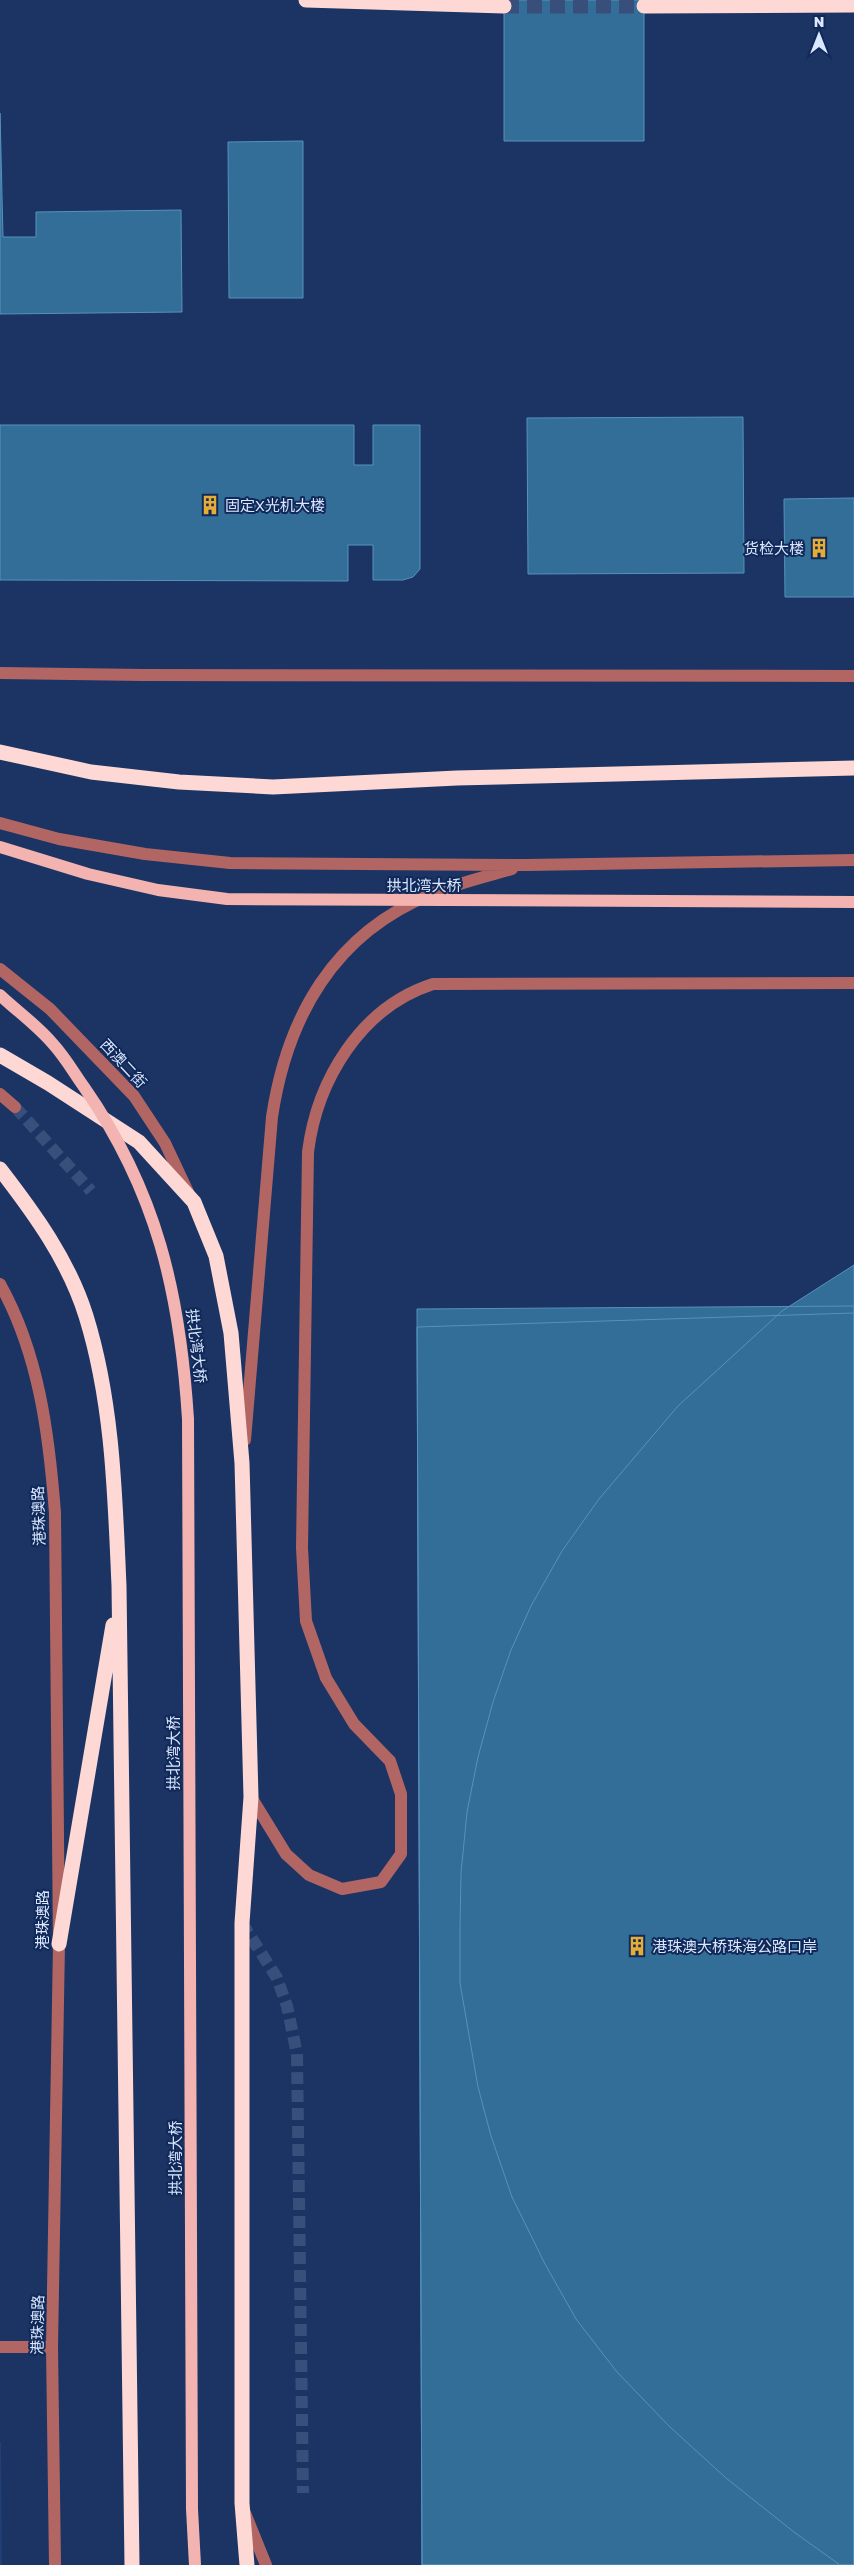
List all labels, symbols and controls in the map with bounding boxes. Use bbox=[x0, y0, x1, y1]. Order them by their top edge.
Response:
north arrow bbox=[794, 10, 844, 60]
text: N bbox=[814, 13, 824, 30]
building icon: 固定X光机大楼 bbox=[199, 494, 221, 516]
place label: 固定X光机大楼 bbox=[225, 496, 325, 514]
building icon: 货检大楼 bbox=[808, 537, 830, 559]
place label: 货检大楼 bbox=[744, 539, 804, 557]
street label: 拱北湾大桥 bbox=[386, 876, 462, 894]
street label: 西澳二街 bbox=[97, 1035, 151, 1091]
street label: 拱北湾大桥 bbox=[183, 1308, 211, 1384]
street label: 港珠澳路 bbox=[28, 1486, 48, 1546]
street label: 拱北湾大桥 bbox=[164, 1715, 182, 1791]
street label: 港珠澳路 bbox=[33, 1890, 51, 1950]
building icon: 港珠澳大桥珠海公路口岸 bbox=[626, 1935, 648, 1957]
place label: 港珠澳大桥珠海公路口岸 bbox=[652, 1937, 817, 1955]
street label: 拱北湾大桥 bbox=[166, 2120, 184, 2196]
street label: 港珠澳路 bbox=[27, 2295, 47, 2355]

